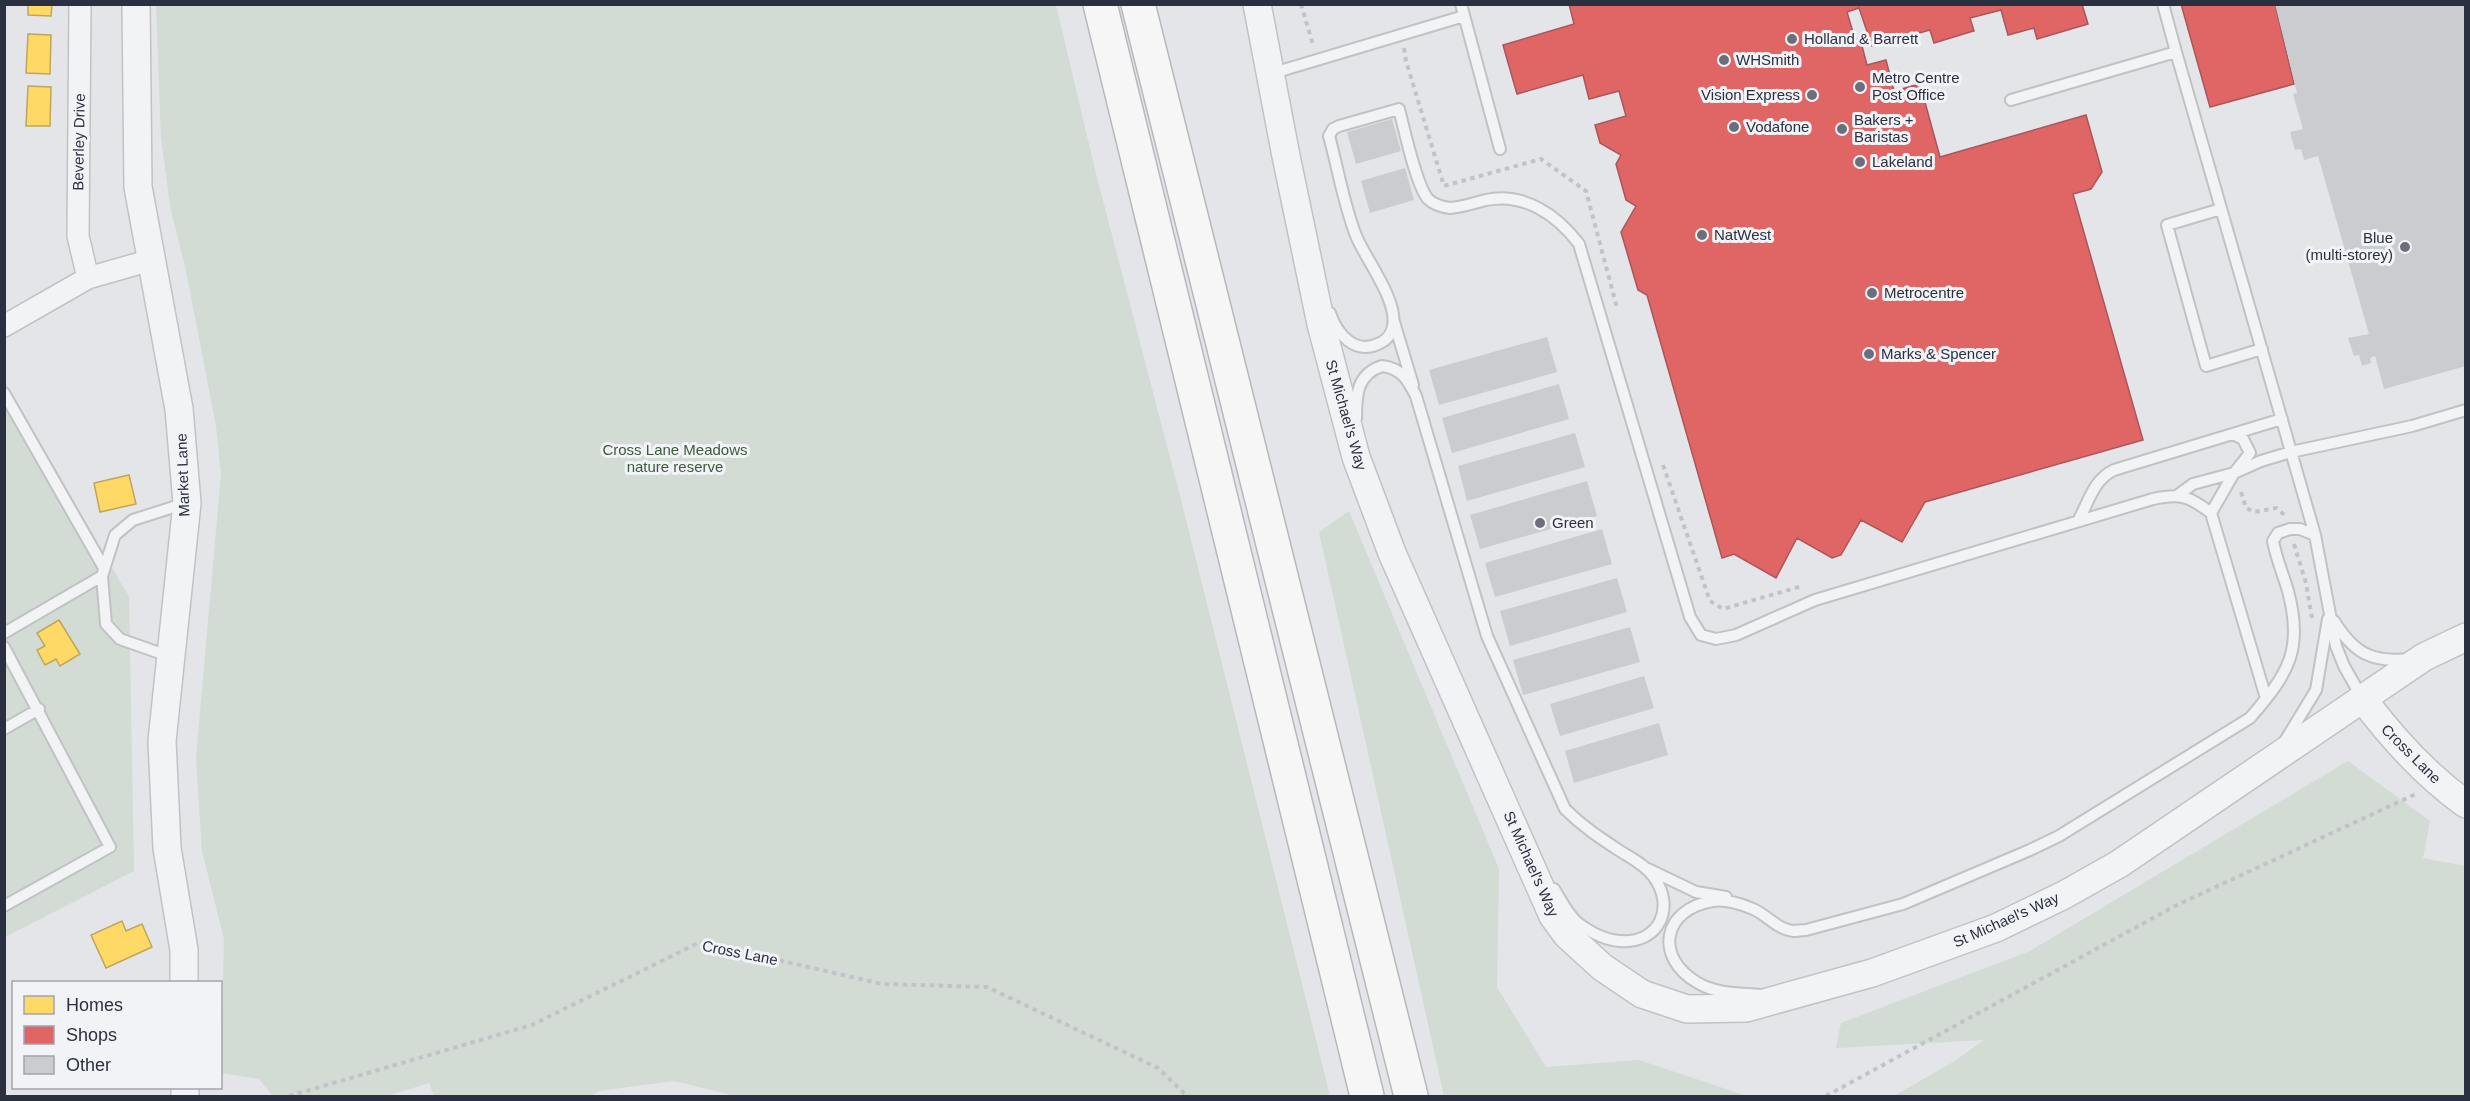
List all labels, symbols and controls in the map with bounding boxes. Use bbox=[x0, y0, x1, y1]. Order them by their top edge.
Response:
place label: Holland & Barrett bbox=[1804, 30, 1919, 47]
marker: Holland & Barrett bbox=[1785, 32, 1799, 46]
place label: WHSmith bbox=[1736, 51, 1799, 68]
marker: WHSmith bbox=[1717, 53, 1731, 67]
place label: Metro Centre Post Office bbox=[1872, 69, 1960, 103]
marker: Metro Centre Post Office bbox=[1853, 80, 1867, 94]
place label: Vision Express bbox=[1701, 86, 1800, 103]
marker: Vision Express bbox=[1805, 88, 1819, 102]
street label: Beverley Drive bbox=[69, 93, 88, 191]
place label: Bakers + Baristas bbox=[1854, 111, 1914, 145]
place label: Vodafone bbox=[1746, 118, 1809, 135]
marker: Vodafone bbox=[1727, 120, 1741, 134]
marker: Bakers + Baristas bbox=[1835, 122, 1849, 136]
place label: Lakeland bbox=[1872, 153, 1933, 170]
marker: Lakeland bbox=[1853, 155, 1867, 169]
place label: NatWest bbox=[1714, 226, 1772, 243]
marker: NatWest bbox=[1695, 228, 1709, 242]
place label: Blue (multi-storey) bbox=[2305, 229, 2393, 263]
marker: Blue (multi-storey) bbox=[2398, 240, 2412, 254]
place label: Metrocentre bbox=[1884, 284, 1964, 301]
marker: Metrocentre bbox=[1865, 286, 1879, 300]
place label: Marks & Spencer bbox=[1881, 345, 1996, 362]
marker: Marks & Spencer bbox=[1862, 347, 1876, 361]
street label: St Michael's Way bbox=[1323, 358, 1370, 472]
street label: Market Lane bbox=[173, 433, 192, 517]
park label: Cross Lane Meadows nature reserve bbox=[602, 441, 748, 475]
place label: Green bbox=[1552, 514, 1594, 531]
marker: Green bbox=[1533, 516, 1547, 530]
street label: Cross Lane bbox=[2378, 721, 2444, 787]
street label: St Michael's Way bbox=[1501, 808, 1563, 920]
street label: St Michael's Way bbox=[1950, 888, 2062, 950]
street label: Cross Lane bbox=[701, 937, 779, 968]
legend bbox=[12, 981, 222, 1089]
text: Homes bbox=[66, 995, 123, 1015]
text: Shops bbox=[66, 1025, 117, 1045]
text: Other bbox=[66, 1055, 111, 1075]

